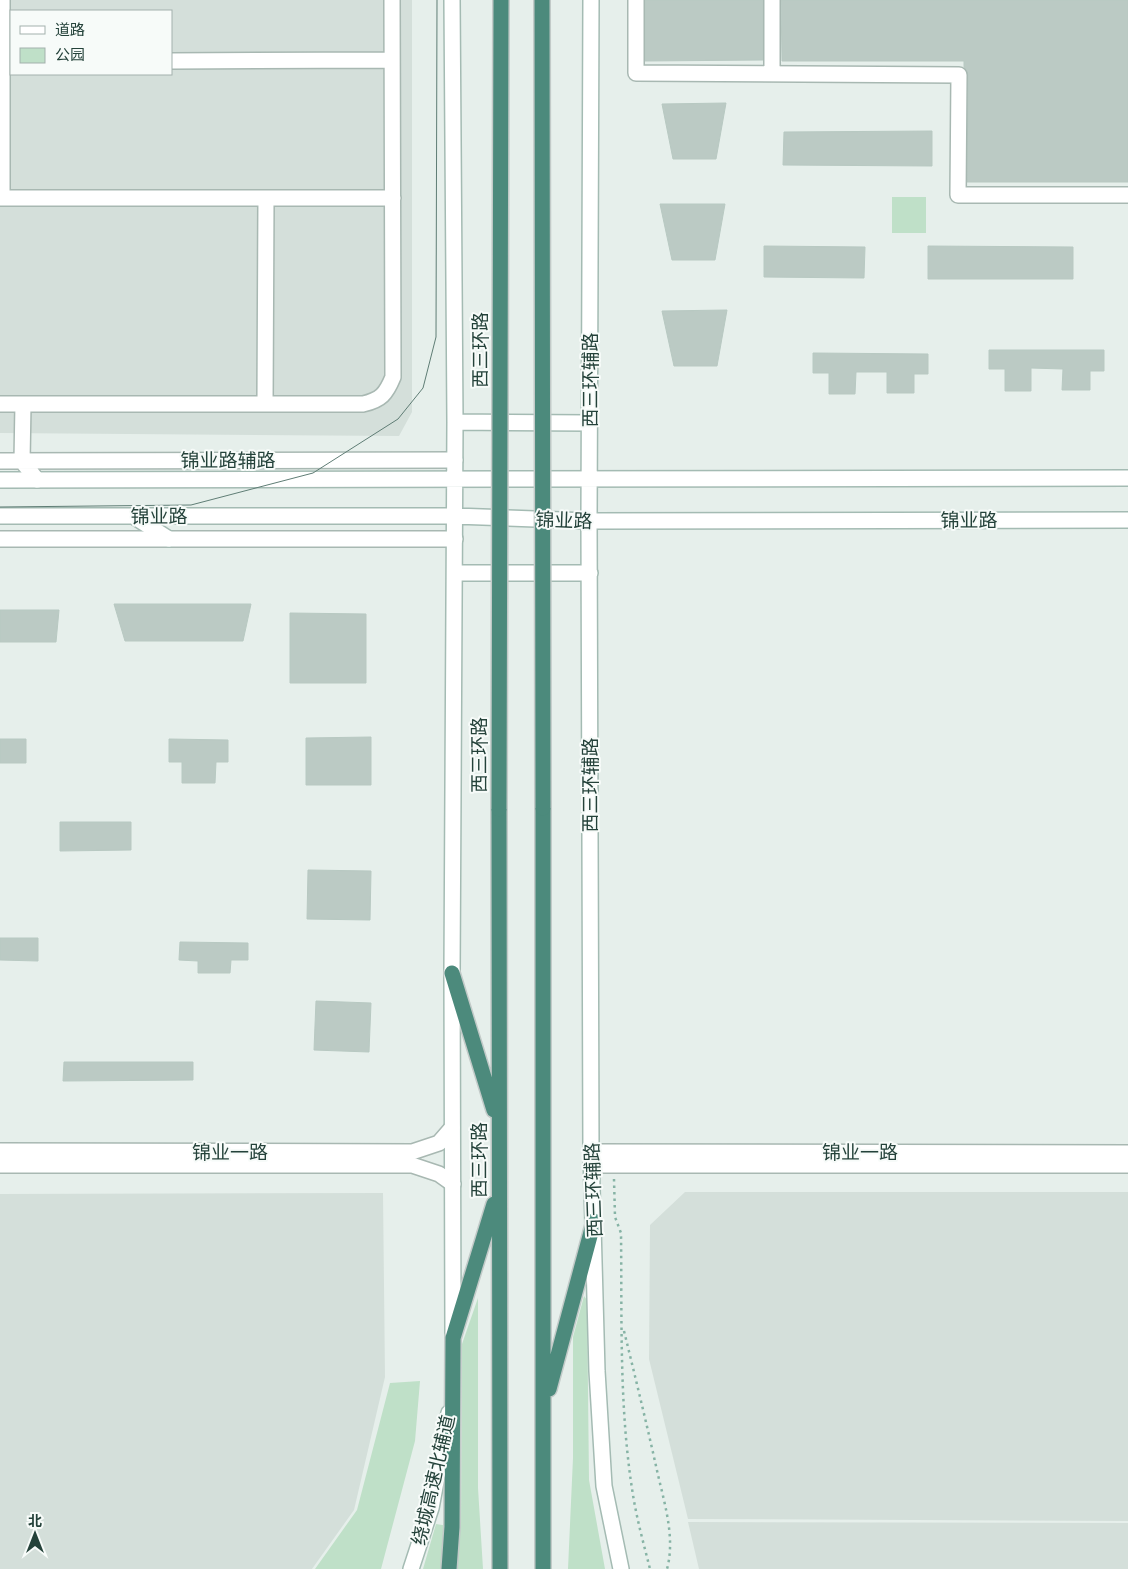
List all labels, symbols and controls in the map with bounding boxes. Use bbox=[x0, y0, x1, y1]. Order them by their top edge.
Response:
legend bbox=[10, 10, 172, 75]
text: 道路 bbox=[55, 19, 85, 41]
text: 公园 bbox=[55, 44, 85, 66]
street label: 西三环路 bbox=[467, 312, 494, 388]
street label: 西三环辅路 bbox=[577, 332, 604, 428]
street label: 锦业路辅路 bbox=[180, 447, 276, 474]
street label: 锦业路 bbox=[130, 503, 188, 530]
street label: 锦业路 bbox=[535, 506, 593, 535]
street label: 锦业路 bbox=[940, 507, 998, 534]
street label: 西三环路 bbox=[466, 717, 493, 793]
street label: 西三环辅路 bbox=[577, 737, 604, 833]
street label: 西三环路 bbox=[466, 1122, 493, 1198]
street label: 锦业一路 bbox=[192, 1139, 268, 1166]
street label: 锦业一路 bbox=[822, 1139, 898, 1166]
street label: 西三环辅路 bbox=[578, 1142, 609, 1238]
street label: 绕城高速北辅道 bbox=[405, 1412, 462, 1548]
north arrow bbox=[10, 1509, 60, 1559]
text: 北 bbox=[28, 1511, 42, 1531]

